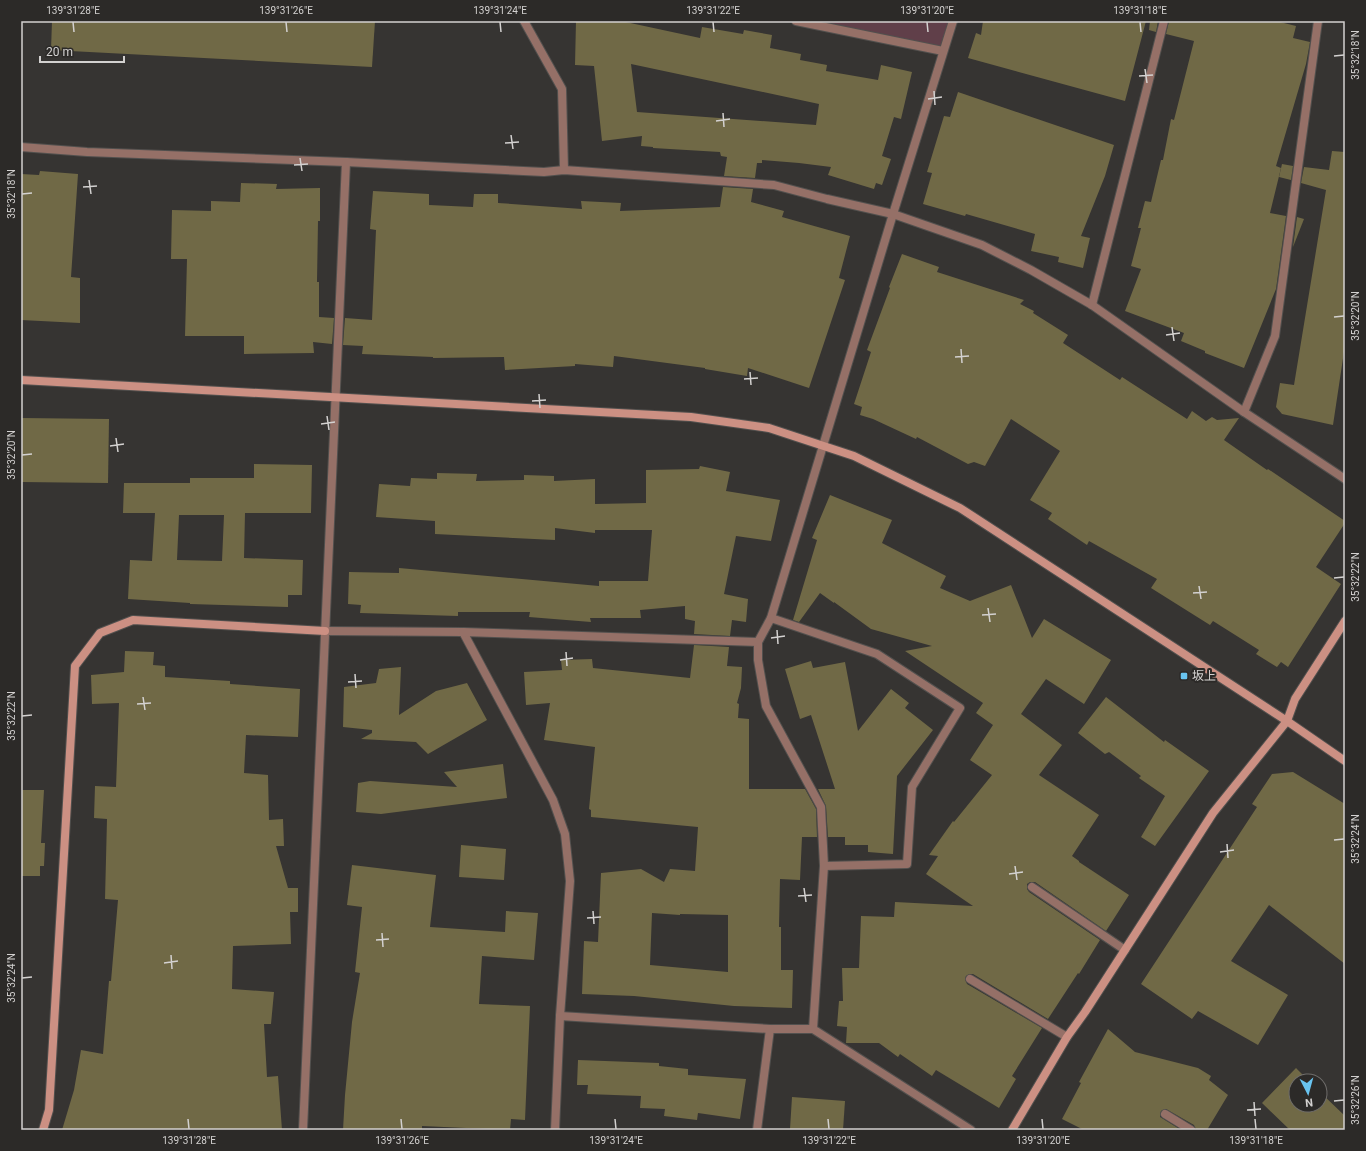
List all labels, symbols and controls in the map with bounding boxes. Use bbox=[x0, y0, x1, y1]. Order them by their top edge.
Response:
text: 139°31'28"E bbox=[46, 5, 100, 16]
text: 139°31'26"E bbox=[259, 5, 313, 16]
text: 139°31'24"E bbox=[473, 5, 527, 16]
text: 139°31'22"E bbox=[686, 5, 740, 16]
text: 139°31'20"E bbox=[900, 5, 954, 16]
text: 139°31'18"E bbox=[1113, 5, 1167, 16]
text: 35°32'18"N bbox=[1350, 30, 1361, 80]
scale bar bbox=[40, 38, 124, 64]
text: 20 m bbox=[46, 45, 73, 59]
text: 35°32'18"N bbox=[6, 169, 17, 219]
text: 35°32'20"N bbox=[1350, 291, 1361, 341]
text: 35°32'20"N bbox=[6, 430, 17, 480]
text: 35°32'22"N bbox=[1350, 552, 1361, 602]
place label: 坂上 bbox=[1192, 669, 1216, 683]
marker: 坂上 bbox=[1179, 671, 1189, 681]
text: 35°32'22"N bbox=[6, 691, 17, 741]
text: 35°32'24"N bbox=[1350, 814, 1361, 864]
text: 35°32'24"N bbox=[6, 953, 17, 1003]
north arrow bbox=[1288, 1073, 1328, 1113]
text: 35°32'26"N bbox=[1350, 1075, 1361, 1125]
text: N bbox=[1304, 1096, 1314, 1109]
text: 139°31'28"E bbox=[162, 1135, 216, 1146]
text: 139°31'26"E bbox=[375, 1135, 429, 1146]
text: 139°31'24"E bbox=[589, 1135, 643, 1146]
text: 139°31'22"E bbox=[802, 1135, 856, 1146]
text: 139°31'20"E bbox=[1016, 1135, 1070, 1146]
text: 139°31'18"E bbox=[1229, 1135, 1283, 1146]

